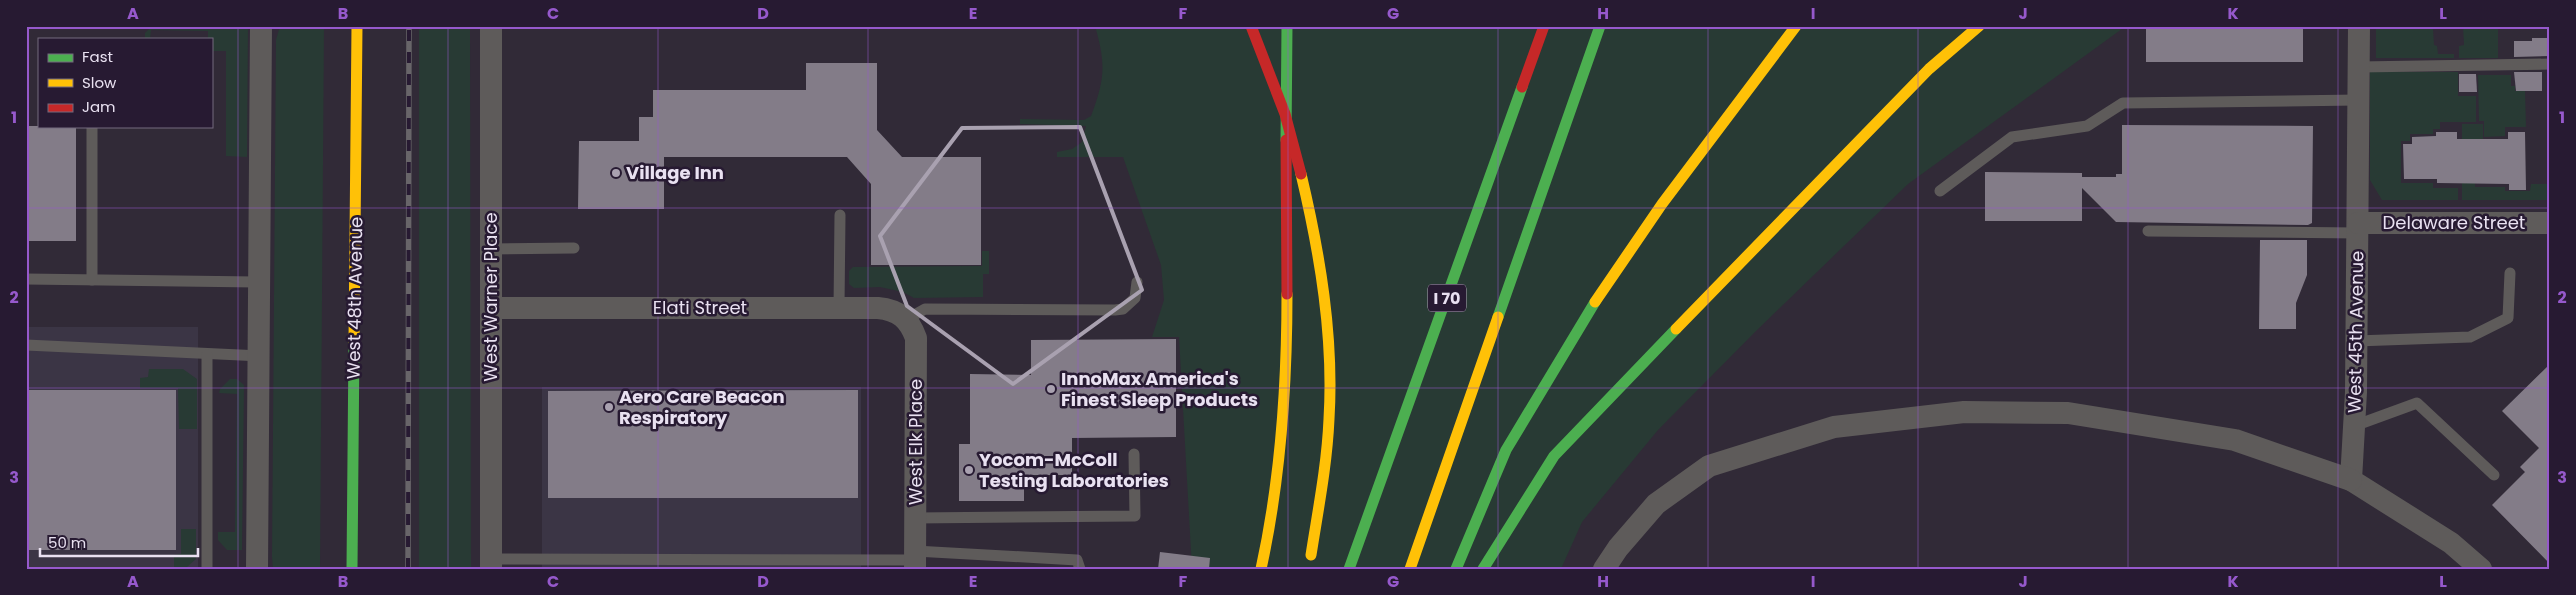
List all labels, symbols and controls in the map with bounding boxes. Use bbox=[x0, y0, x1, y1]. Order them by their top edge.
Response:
text: A bbox=[127, 2, 139, 25]
text: B bbox=[338, 2, 348, 25]
text: C bbox=[547, 2, 559, 25]
text: D bbox=[757, 2, 769, 25]
text: E bbox=[969, 2, 977, 25]
text: F bbox=[1179, 2, 1188, 25]
text: G bbox=[1387, 2, 1399, 25]
text: H bbox=[1597, 2, 1609, 25]
text: I bbox=[1811, 2, 1815, 25]
text: J bbox=[2018, 2, 2028, 25]
text: K bbox=[2227, 2, 2239, 25]
text: L bbox=[2439, 2, 2447, 25]
legend bbox=[38, 38, 212, 128]
text: Fast bbox=[82, 46, 113, 67]
text: Slow bbox=[82, 72, 117, 93]
text: Jam bbox=[82, 96, 116, 117]
text: 1 bbox=[11, 106, 17, 129]
text: 1 bbox=[2559, 106, 2565, 129]
place label: Village Inn bbox=[626, 160, 724, 185]
marker: Village Inn bbox=[610, 167, 622, 179]
street label: Delaware Street bbox=[2383, 210, 2525, 235]
street label: West Warner Place bbox=[478, 212, 503, 382]
street label: West 48th Avenue bbox=[341, 216, 368, 380]
street label: West 45th Avenue bbox=[2342, 250, 2369, 413]
road number: I 70 bbox=[1428, 284, 1466, 312]
text: 2 bbox=[9, 286, 19, 309]
text: 2 bbox=[2557, 286, 2567, 309]
street label: Elati Street bbox=[653, 295, 747, 320]
place label: InnoMax America's Finest Sleep Products bbox=[1061, 366, 1258, 412]
street label: West Elk Place bbox=[903, 379, 928, 505]
marker: InnoMax America's Finest Sleep Products bbox=[1045, 383, 1057, 395]
place label: Aero Care Beacon Respiratory bbox=[619, 384, 785, 430]
marker: Aero Care Beacon Respiratory bbox=[603, 401, 615, 413]
place label: Yocom-McColl Testing Laboratories bbox=[979, 447, 1169, 493]
marker: Yocom-McColl Testing Laboratories bbox=[963, 464, 975, 476]
text: 3 bbox=[9, 466, 19, 489]
text: 3 bbox=[2557, 466, 2567, 489]
scale bar bbox=[40, 525, 198, 557]
text: 50 m bbox=[48, 532, 86, 553]
text: A bbox=[127, 570, 139, 593]
text: B bbox=[338, 570, 348, 593]
text: C bbox=[547, 570, 559, 593]
text: D bbox=[757, 570, 769, 593]
text: E bbox=[969, 570, 977, 593]
text: F bbox=[1179, 570, 1188, 593]
text: G bbox=[1387, 570, 1399, 593]
text: H bbox=[1597, 570, 1609, 593]
text: I bbox=[1811, 570, 1815, 593]
text: J bbox=[2018, 570, 2028, 593]
text: K bbox=[2227, 570, 2239, 593]
text: L bbox=[2439, 570, 2447, 593]

